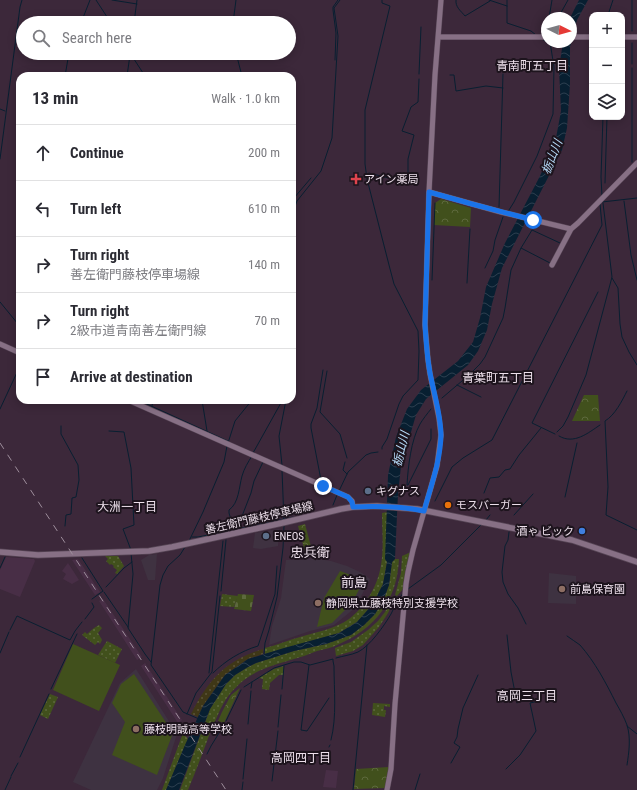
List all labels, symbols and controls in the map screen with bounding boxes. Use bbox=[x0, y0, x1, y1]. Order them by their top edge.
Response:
north arrow bbox=[541, 12, 577, 48]
map controls bbox=[589, 12, 625, 120]
button: + bbox=[589, 12, 625, 48]
search box bbox=[16, 16, 296, 60]
icon: search bbox=[30, 27, 52, 49]
text: Search here bbox=[62, 29, 132, 47]
button: − bbox=[589, 48, 625, 84]
district label: 青南町五丁目 bbox=[496, 59, 568, 73]
button: layers bbox=[589, 84, 625, 120]
text: 13 min bbox=[32, 88, 78, 108]
text: Walk · 1.0 km bbox=[211, 91, 280, 106]
water label: 栃山川 bbox=[539, 136, 566, 176]
icon: ahead bbox=[32, 142, 54, 164]
text: Continue bbox=[70, 144, 124, 162]
text: 200 m bbox=[248, 145, 280, 160]
place label: アイン薬局 bbox=[364, 173, 418, 186]
marker: アイン薬局 bbox=[351, 174, 361, 184]
icon: left bbox=[32, 198, 54, 220]
text: Turn left bbox=[70, 200, 121, 218]
text: 610 m bbox=[248, 201, 280, 216]
route start bbox=[524, 211, 542, 229]
text: Turn right bbox=[70, 246, 129, 264]
icon: right bbox=[32, 254, 54, 276]
text: 140 m bbox=[248, 257, 280, 272]
text: 善左衛門藤枝停車場線 bbox=[70, 267, 200, 282]
text: Turn right bbox=[70, 302, 129, 320]
icon: right bbox=[32, 310, 54, 332]
text: 70 m bbox=[254, 313, 280, 328]
text: 2級市道青南善左衛門線 bbox=[70, 323, 206, 338]
icon: arrive bbox=[32, 366, 54, 388]
text: Arrive at destination bbox=[70, 368, 193, 386]
district label: 青葉町五丁目 bbox=[462, 371, 534, 385]
water label: 栃山川 bbox=[390, 428, 413, 468]
route end bbox=[314, 477, 332, 495]
place label: キグナス bbox=[376, 485, 420, 498]
marker: キグナス bbox=[363, 486, 373, 496]
street label: 善左衛門藤枝停車場線 bbox=[204, 499, 314, 537]
place label: モスバーガー bbox=[456, 499, 522, 512]
district label: 大洲一丁目 bbox=[97, 500, 157, 514]
marker: モスバーガー bbox=[443, 500, 453, 510]
place label: 酒ゃ ビック bbox=[516, 525, 574, 538]
marker: 酒ゃ ビック bbox=[577, 526, 587, 536]
place label: ENEOS bbox=[274, 530, 304, 543]
marker: ENEOS bbox=[261, 531, 271, 541]
district label: 忠兵衛 bbox=[290, 545, 330, 560]
district label: 前島 bbox=[341, 575, 367, 590]
place label: 前島保育園 bbox=[570, 583, 625, 596]
marker: 前島保育園 bbox=[557, 584, 567, 594]
place label: 静岡県立藤枝特別支援学校 bbox=[326, 597, 458, 610]
marker: 静岡県立藤枝特別支援学校 bbox=[313, 598, 323, 608]
district label: 高岡三丁目 bbox=[497, 689, 557, 703]
place label: 藤枝明誠高等学校 bbox=[144, 723, 232, 736]
marker: 藤枝明誠高等学校 bbox=[131, 724, 141, 734]
district label: 高岡四丁目 bbox=[271, 751, 331, 765]

